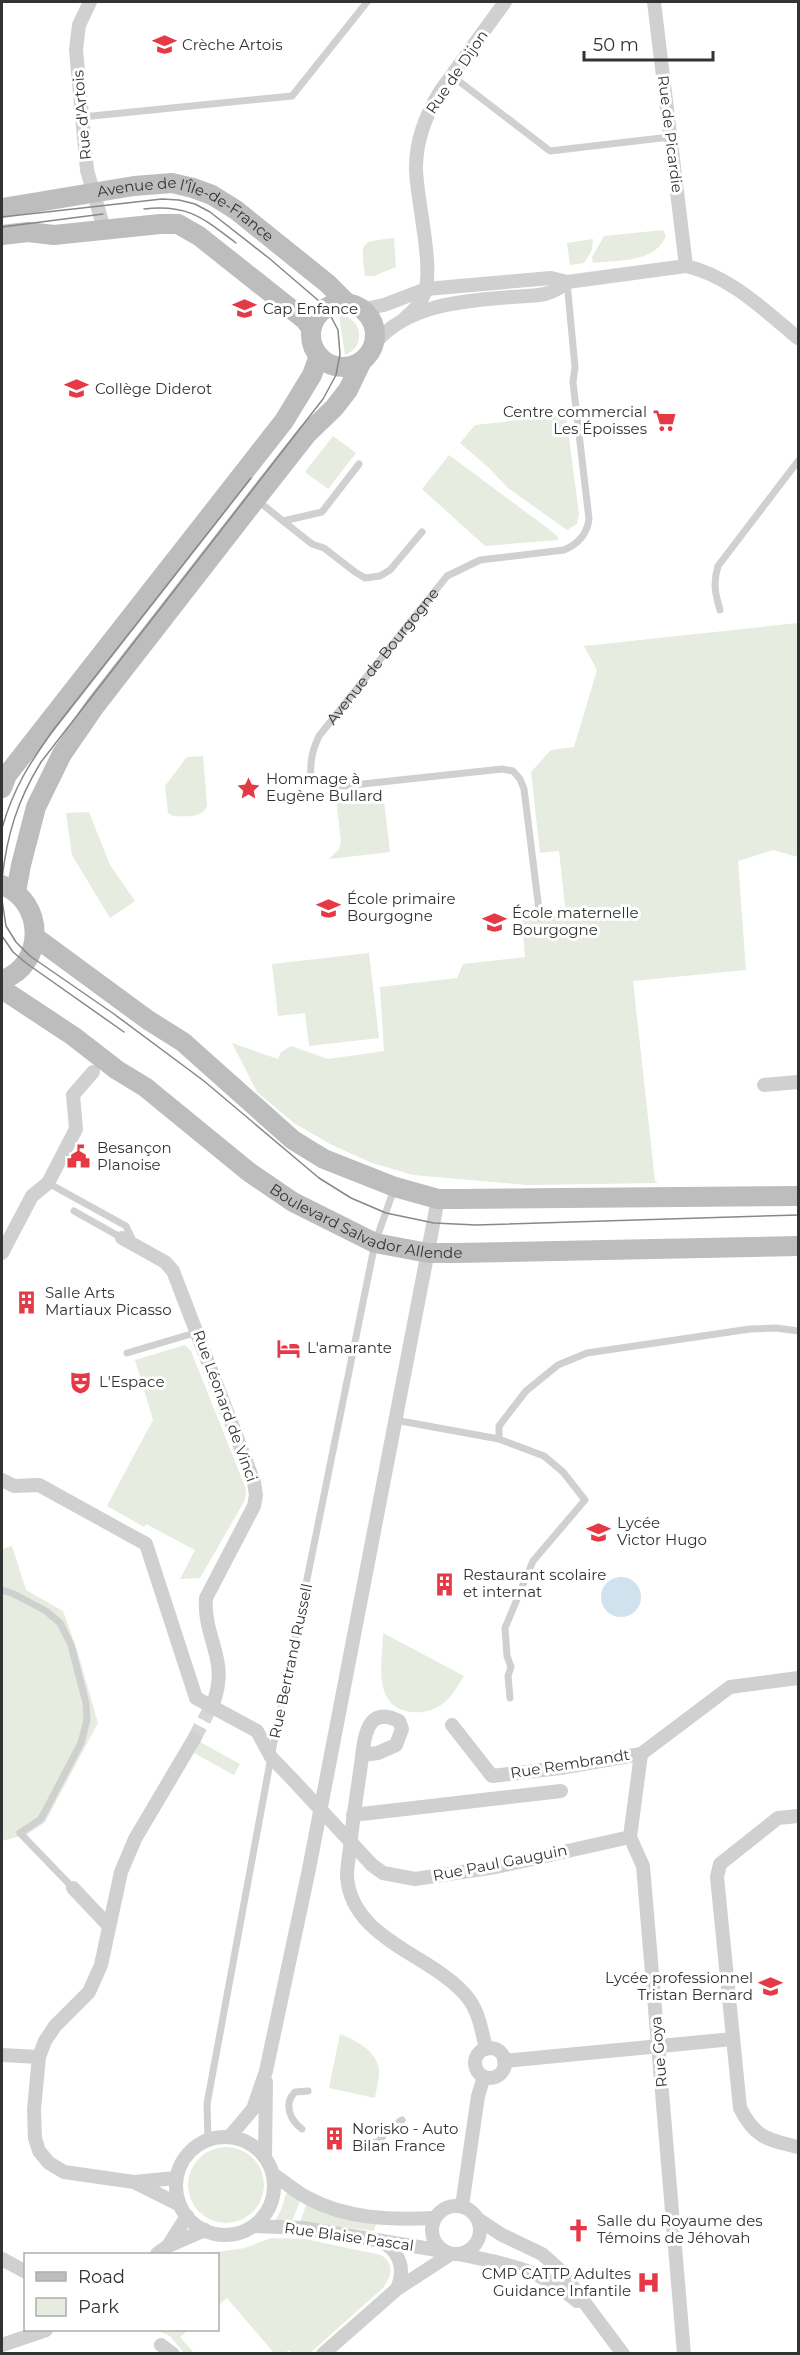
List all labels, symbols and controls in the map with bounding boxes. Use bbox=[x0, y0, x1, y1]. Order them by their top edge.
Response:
scale bar bbox=[584, 24, 713, 62]
street label: Rue de Dijon bbox=[422, 26, 492, 117]
school or university icon: Crèche Artois bbox=[151, 32, 177, 58]
text: 50 m bbox=[593, 34, 639, 56]
place label: Crèche Artois bbox=[182, 35, 283, 54]
street label: Rue d'Artois bbox=[68, 69, 95, 161]
street label: Rue de Picardie bbox=[654, 74, 687, 194]
street label: Avenue de l’Île-de-France bbox=[96, 173, 278, 245]
school or university icon: Cap Enfance bbox=[232, 296, 258, 322]
place label: Cap Enfance bbox=[263, 299, 358, 318]
school or university icon: Collège Diderot bbox=[64, 376, 90, 402]
place label: Collège Diderot bbox=[95, 379, 212, 398]
place label: Centre commercial Les Époisses bbox=[503, 402, 647, 438]
supermarket icon: Centre commercial Les Époisses bbox=[652, 408, 678, 434]
street label: Avenue de Bourgogne bbox=[322, 584, 443, 728]
place label: Hommage à Eugène Bullard bbox=[266, 769, 383, 805]
place icon: Hommage à Eugène Bullard bbox=[235, 775, 261, 801]
place label: École primaire Bourgogne bbox=[347, 889, 455, 925]
school or university icon: École primaire Bourgogne bbox=[316, 895, 342, 921]
place label: École maternelle Bourgogne bbox=[512, 903, 639, 939]
school or university icon: École maternelle Bourgogne bbox=[481, 909, 507, 935]
place label: Besançon Planoise bbox=[97, 1138, 172, 1174]
public building icon: Besançon Planoise bbox=[66, 1144, 92, 1170]
street label: Boulevard Salvador Allende bbox=[266, 1179, 463, 1262]
place label: Salle Arts Martiaux Picasso bbox=[45, 1283, 172, 1319]
building icon: Salle Arts Martiaux Picasso bbox=[14, 1289, 40, 1315]
street label: Rue Léonard de Vinci bbox=[189, 1327, 262, 1484]
hotel icon: L'amarante bbox=[276, 1335, 302, 1361]
place label: L'amarante bbox=[307, 1338, 392, 1357]
theatre icon: L'Espace bbox=[68, 1369, 94, 1395]
place label: L'Espace bbox=[99, 1372, 164, 1391]
place label: Lycée Victor Hugo bbox=[617, 1513, 707, 1549]
school or university icon: Lycée Victor Hugo bbox=[586, 1519, 612, 1545]
place label: Restaurant scolaire et internat bbox=[463, 1565, 606, 1601]
building icon: Restaurant scolaire et internat bbox=[432, 1571, 458, 1597]
street label: Rue Bertrand Russell bbox=[265, 1582, 316, 1740]
street label: Rue Rembrandt bbox=[509, 1745, 631, 1782]
street label: Rue Paul Gauguin bbox=[431, 1840, 569, 1885]
place label: Lycée professionnel Tristan Bernard bbox=[605, 1968, 753, 2004]
school or university icon: Lycée professionnel Tristan Bernard bbox=[758, 1974, 784, 2000]
street label: Rue Goya bbox=[646, 2016, 671, 2088]
place label: Norisko - Auto Bilan France bbox=[352, 2119, 458, 2155]
building icon: Norisko - Auto Bilan France bbox=[321, 2125, 347, 2151]
place label: Salle du Royaume des Témoins de Jéhovah bbox=[597, 2211, 763, 2247]
church icon: Salle du Royaume des Témoins de Jéhovah bbox=[566, 2217, 592, 2243]
street label: Rue Blaise Pascal bbox=[283, 2218, 415, 2255]
legend bbox=[24, 2253, 219, 2331]
place label: CMP CATTP Adultes Guidance Infantile bbox=[482, 2264, 631, 2300]
text: Road bbox=[78, 2266, 125, 2288]
hospital icon: CMP CATTP Adultes Guidance Infantile bbox=[636, 2270, 662, 2296]
text: Park bbox=[78, 2296, 119, 2318]

